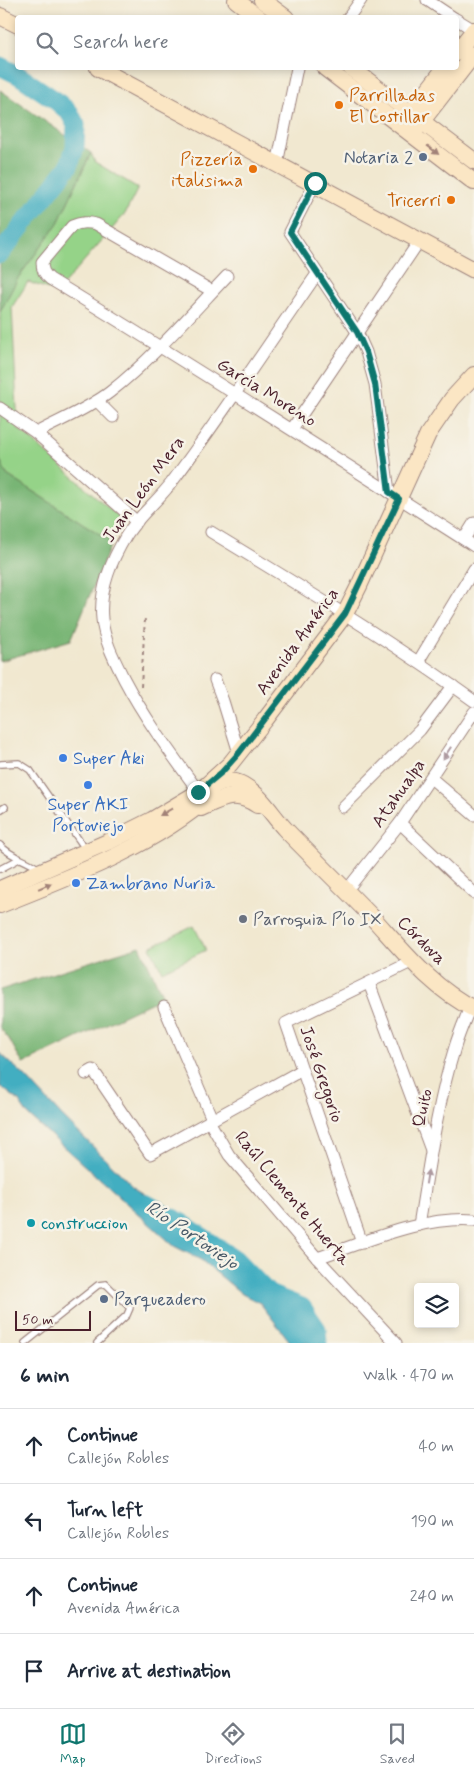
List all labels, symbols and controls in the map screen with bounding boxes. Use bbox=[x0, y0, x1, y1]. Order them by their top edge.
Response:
search box bbox=[15, 15, 459, 70]
icon: search bbox=[33, 29, 61, 57]
text: Search here bbox=[73, 30, 169, 55]
place label: Parrilladas El Costillar bbox=[349, 84, 435, 129]
marker: Parrilladas El Costillar bbox=[333, 99, 345, 111]
one-way arrow bbox=[426, 145, 440, 155]
place label: Notaria 2 bbox=[344, 146, 413, 170]
place label: Pizzería italisima bbox=[171, 148, 243, 193]
marker: Notaria 2 bbox=[417, 151, 429, 163]
marker: Pizzería italisima bbox=[247, 163, 259, 175]
route start bbox=[304, 172, 327, 195]
place label: Tricerri bbox=[387, 189, 441, 213]
marker: Tricerri bbox=[445, 194, 457, 206]
street label: García Moreno bbox=[212, 353, 321, 433]
street label: Juan León Mera bbox=[97, 432, 190, 548]
street label: Avenida América bbox=[251, 583, 345, 700]
one-way arrow bbox=[442, 746, 452, 760]
place label: Super Aki bbox=[73, 747, 145, 771]
marker: Super Aki bbox=[57, 752, 69, 764]
street label: Atahualpa bbox=[366, 754, 431, 833]
marker: Super AKI Portoviejo bbox=[82, 779, 94, 791]
route end bbox=[187, 781, 210, 804]
place label: Super AKI Portoviejo bbox=[47, 793, 129, 838]
one-way arrow bbox=[159, 808, 173, 817]
place label: Zambrano Nuria bbox=[86, 872, 215, 896]
marker: Zambrano Nuria bbox=[70, 877, 82, 889]
one-way arrow bbox=[38, 882, 52, 890]
place label: Parroquia Pío IX bbox=[253, 908, 382, 932]
street label: Córdova bbox=[392, 911, 451, 970]
marker: Parroquia Pío IX bbox=[237, 913, 249, 925]
street label: José Gregorio bbox=[292, 1023, 349, 1126]
street label: Quito bbox=[407, 1087, 439, 1130]
street label: Raúl Clemente Huerta bbox=[229, 1126, 356, 1271]
one-way arrow bbox=[423, 1168, 431, 1184]
water label: Río Portoviejo bbox=[141, 1195, 244, 1276]
place label: construccion bbox=[41, 1212, 128, 1236]
marker: construccion bbox=[25, 1217, 37, 1229]
map controls bbox=[414, 1283, 459, 1328]
button: layers bbox=[414, 1283, 459, 1328]
place label: Parqueadero bbox=[114, 1288, 206, 1312]
marker: Parqueadero bbox=[98, 1293, 110, 1305]
scale bar bbox=[15, 1308, 91, 1331]
text: 50 m bbox=[22, 1311, 53, 1329]
text: 6 min bbox=[20, 1362, 70, 1390]
text: Walk · 470 m bbox=[363, 1365, 454, 1386]
text: Continue bbox=[67, 1423, 138, 1448]
icon: ahead bbox=[20, 1432, 48, 1460]
text: 40 m bbox=[418, 1436, 454, 1457]
text: Callejón Robles bbox=[67, 1448, 169, 1469]
text: Turn left bbox=[67, 1498, 143, 1523]
icon: left bbox=[20, 1507, 48, 1535]
text: 190 m bbox=[411, 1511, 454, 1532]
text: Callejón Robles bbox=[67, 1523, 169, 1544]
text: Continue bbox=[67, 1573, 138, 1598]
icon: ahead bbox=[20, 1582, 48, 1610]
text: 240 m bbox=[410, 1586, 454, 1607]
text: Avenida América bbox=[67, 1598, 180, 1619]
icon: arrive bbox=[20, 1657, 48, 1685]
text: Arrive at destination bbox=[67, 1659, 231, 1684]
tab: Map bbox=[59, 1720, 87, 1768]
tab: Directions bbox=[205, 1720, 262, 1768]
tab: Saved bbox=[380, 1720, 415, 1768]

